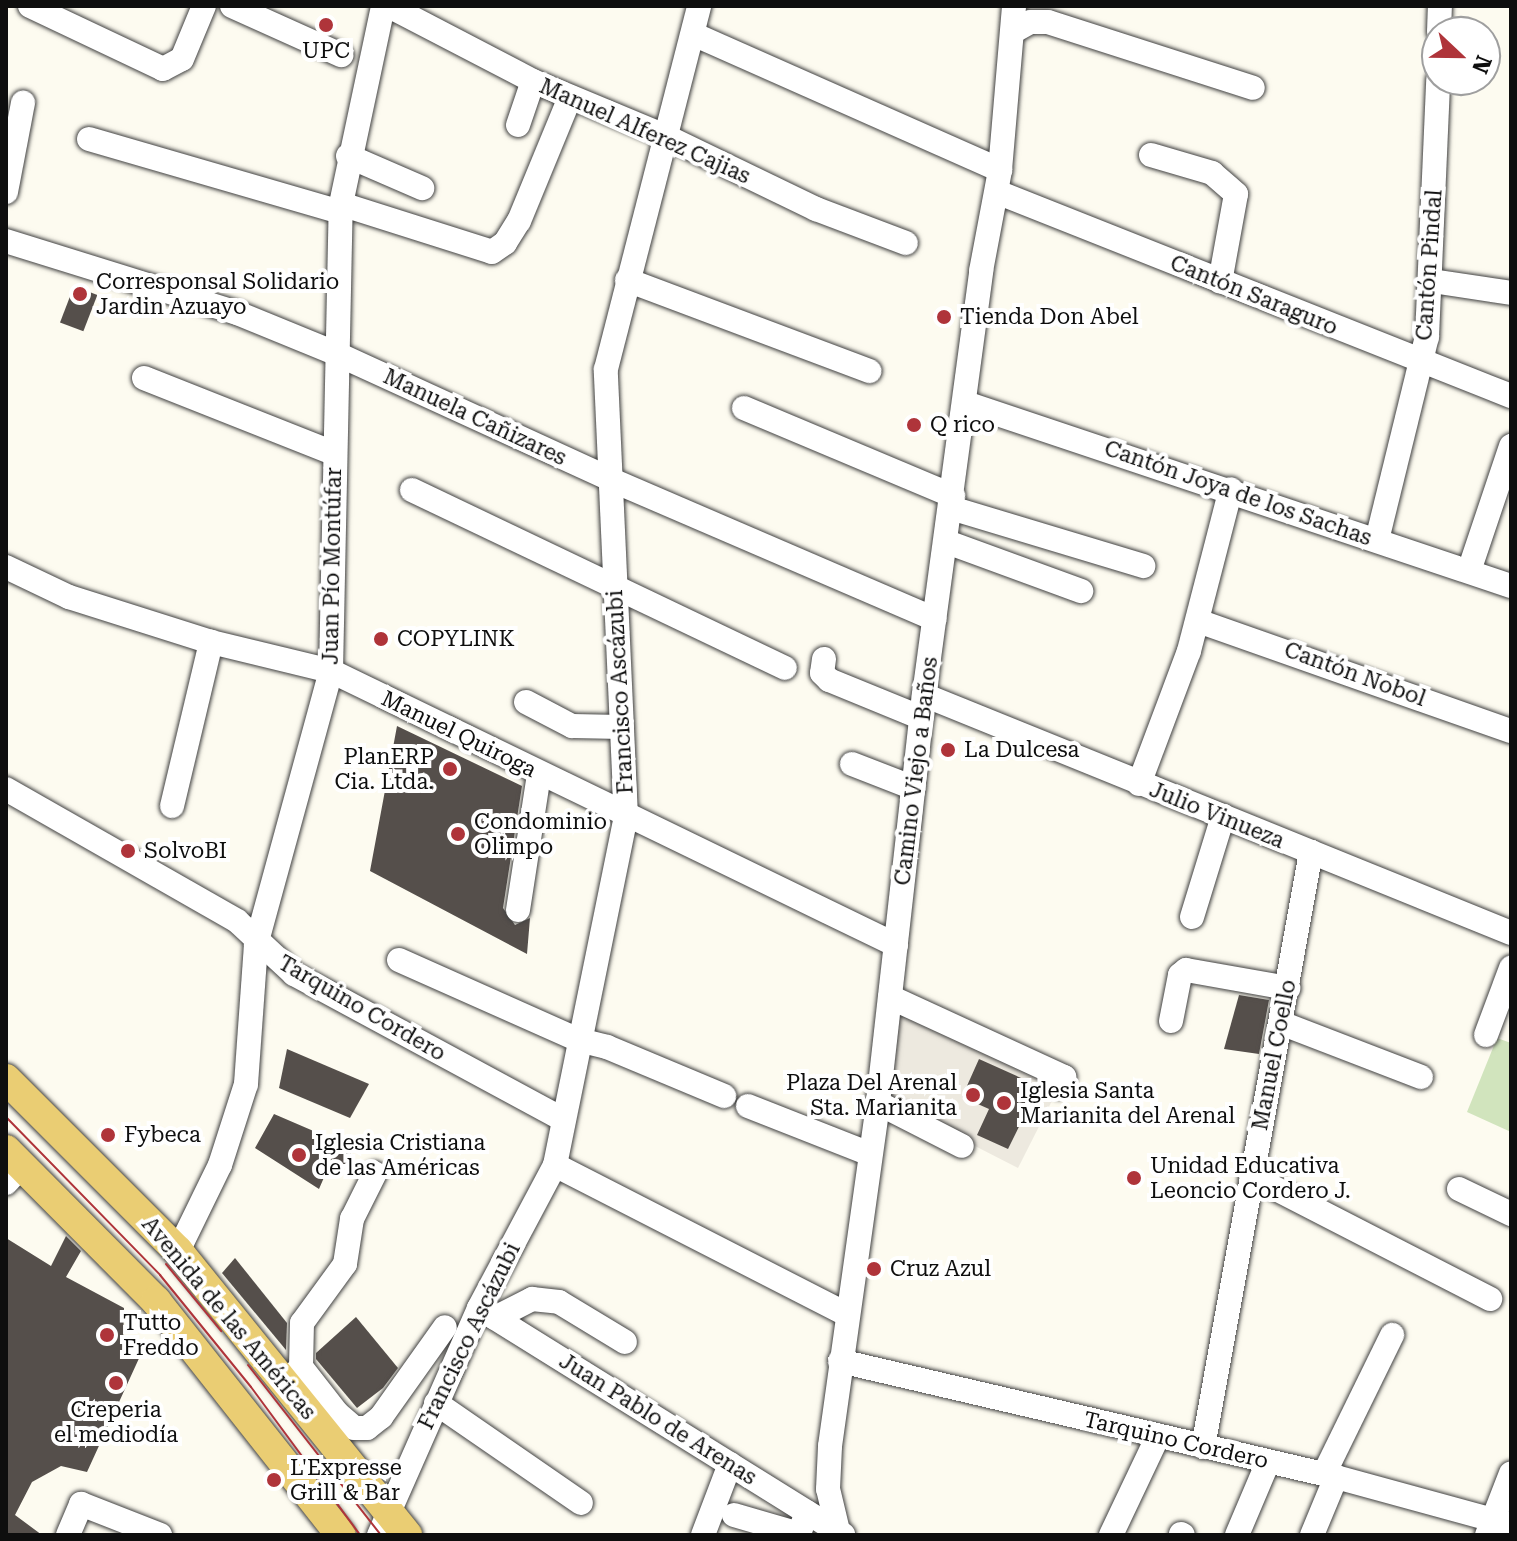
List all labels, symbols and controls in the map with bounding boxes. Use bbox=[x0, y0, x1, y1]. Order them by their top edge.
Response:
marker: UPC bbox=[317, 16, 335, 34]
north arrow bbox=[1421, 16, 1501, 96]
place label: UPC bbox=[302, 38, 350, 64]
text: N bbox=[1467, 52, 1497, 77]
street label: Manuel Alferez Cajias bbox=[535, 73, 755, 189]
street label: Cantón Pindal bbox=[1411, 189, 1447, 341]
street label: Cantón Saraguro bbox=[1166, 249, 1342, 341]
place label: Corresponsal Solidario Jardin Azuayo bbox=[96, 268, 339, 320]
marker: Corresponsal Solidario Jardin Azuayo bbox=[71, 285, 89, 303]
place label: Tienda Don Abel bbox=[960, 304, 1139, 330]
marker: Tienda Don Abel bbox=[935, 308, 953, 326]
street label: Manuela Cañizares bbox=[379, 363, 571, 471]
place label: Q rico bbox=[930, 412, 995, 438]
marker: Q rico bbox=[905, 416, 923, 434]
street label: Cantón Joya de los Sachas bbox=[1101, 435, 1375, 551]
street label: Juan Pío Montúfar bbox=[317, 467, 347, 665]
street label: Francisco Ascázubi bbox=[601, 589, 639, 795]
place label: COPYLINK bbox=[397, 626, 515, 652]
marker: COPYLINK bbox=[372, 630, 390, 648]
street label: Cantón Nobol bbox=[1281, 636, 1429, 712]
street label: Camino Viejo a Baños bbox=[889, 655, 943, 887]
street label: Manuel Quiroga bbox=[377, 685, 541, 783]
place label: La Dulcesa bbox=[964, 737, 1079, 763]
marker: La Dulcesa bbox=[939, 741, 957, 759]
place label: PlanERP Cia. Ltda. bbox=[335, 743, 434, 794]
marker: PlanERP Cia. Ltda. bbox=[441, 760, 459, 778]
street label: Julio Vinueza bbox=[1146, 776, 1288, 854]
place label: Condominio Olimpo bbox=[474, 808, 607, 860]
marker: Condominio Olimpo bbox=[449, 825, 467, 843]
place label: SolvoBI bbox=[144, 838, 227, 864]
marker: SolvoBI bbox=[119, 842, 137, 860]
street label: Tarquino Cordero bbox=[274, 949, 450, 1067]
street label: Manuel Coello bbox=[1246, 977, 1302, 1133]
place label: Plaza Del Arenal Sta. Marianita bbox=[786, 1069, 957, 1120]
place label: Iglesia Santa Marianita del Arenal bbox=[1020, 1077, 1235, 1128]
marker: Plaza Del Arenal Sta. Marianita bbox=[964, 1086, 982, 1104]
marker: Iglesia Santa Marianita del Arenal bbox=[995, 1094, 1013, 1112]
place label: Fybeca bbox=[124, 1122, 201, 1148]
marker: Fybeca bbox=[99, 1126, 117, 1144]
place label: Iglesia Cristiana de las Américas bbox=[315, 1129, 485, 1180]
marker: Iglesia Cristiana de las Américas bbox=[290, 1146, 308, 1164]
place label: Unidad Educativa Leoncio Cordero J. bbox=[1150, 1152, 1351, 1204]
marker: Unidad Educativa Leoncio Cordero J. bbox=[1125, 1169, 1143, 1187]
street label: Avenida de las Américas bbox=[136, 1211, 322, 1425]
street label: Francisco Ascázubi bbox=[412, 1238, 526, 1434]
place label: Cruz Azul bbox=[890, 1256, 991, 1282]
marker: Cruz Azul bbox=[865, 1260, 883, 1278]
place label: Tutto Freddo bbox=[123, 1309, 199, 1360]
marker: Tutto Freddo bbox=[98, 1326, 116, 1344]
street label: Juan Pablo de Arenas bbox=[554, 1347, 762, 1491]
marker: Creperia el mediodía bbox=[107, 1374, 125, 1392]
place label: Creperia el mediodía bbox=[54, 1396, 178, 1448]
street label: Tarquino Cordero bbox=[1081, 1406, 1271, 1474]
place label: L'Expresse Grill & Bar bbox=[290, 1454, 402, 1506]
marker: L'Expresse Grill & Bar bbox=[265, 1471, 283, 1489]

